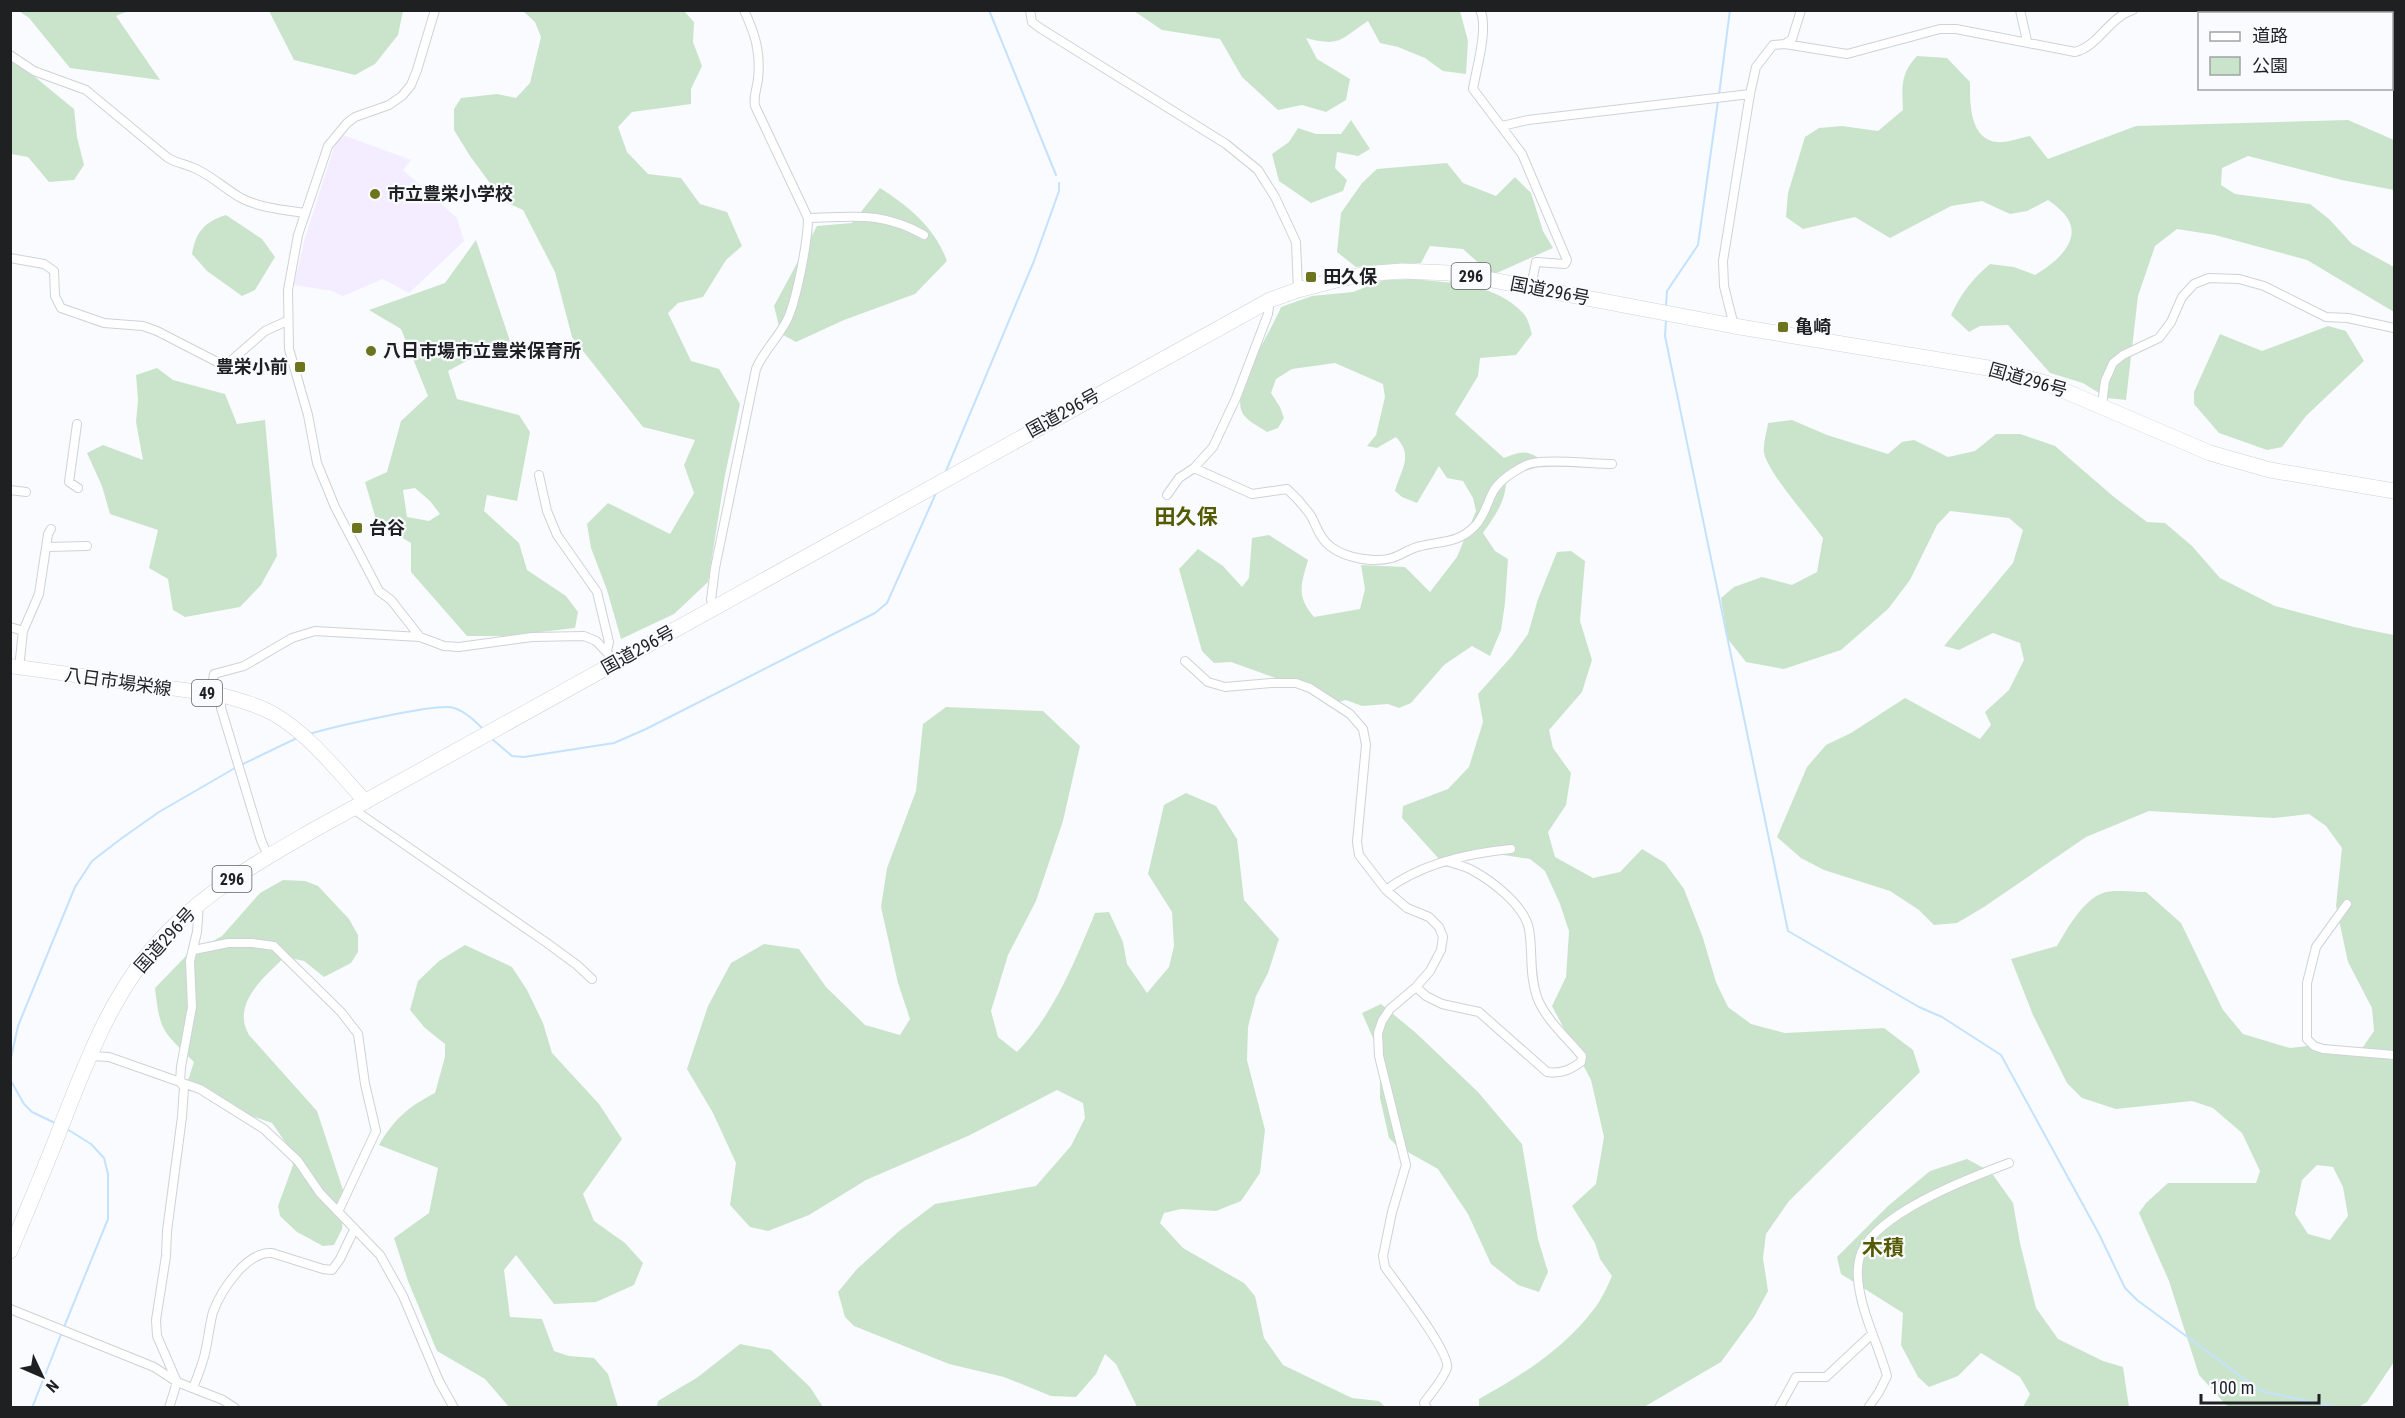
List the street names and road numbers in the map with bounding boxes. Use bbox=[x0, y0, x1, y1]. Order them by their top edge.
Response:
road number: 296 bbox=[1452, 263, 1490, 289]
street label: 国道296号 bbox=[1508, 273, 1592, 309]
street label: 国道296号 bbox=[1986, 358, 2070, 401]
street label: 国道296号 bbox=[1022, 384, 1103, 441]
street label: 国道296号 bbox=[597, 621, 678, 678]
street label: 八日市場栄線 bbox=[63, 664, 173, 699]
road number: 49 bbox=[192, 680, 222, 706]
road number: 296 bbox=[212, 866, 252, 892]
street label: 国道296号 bbox=[130, 903, 199, 977]

